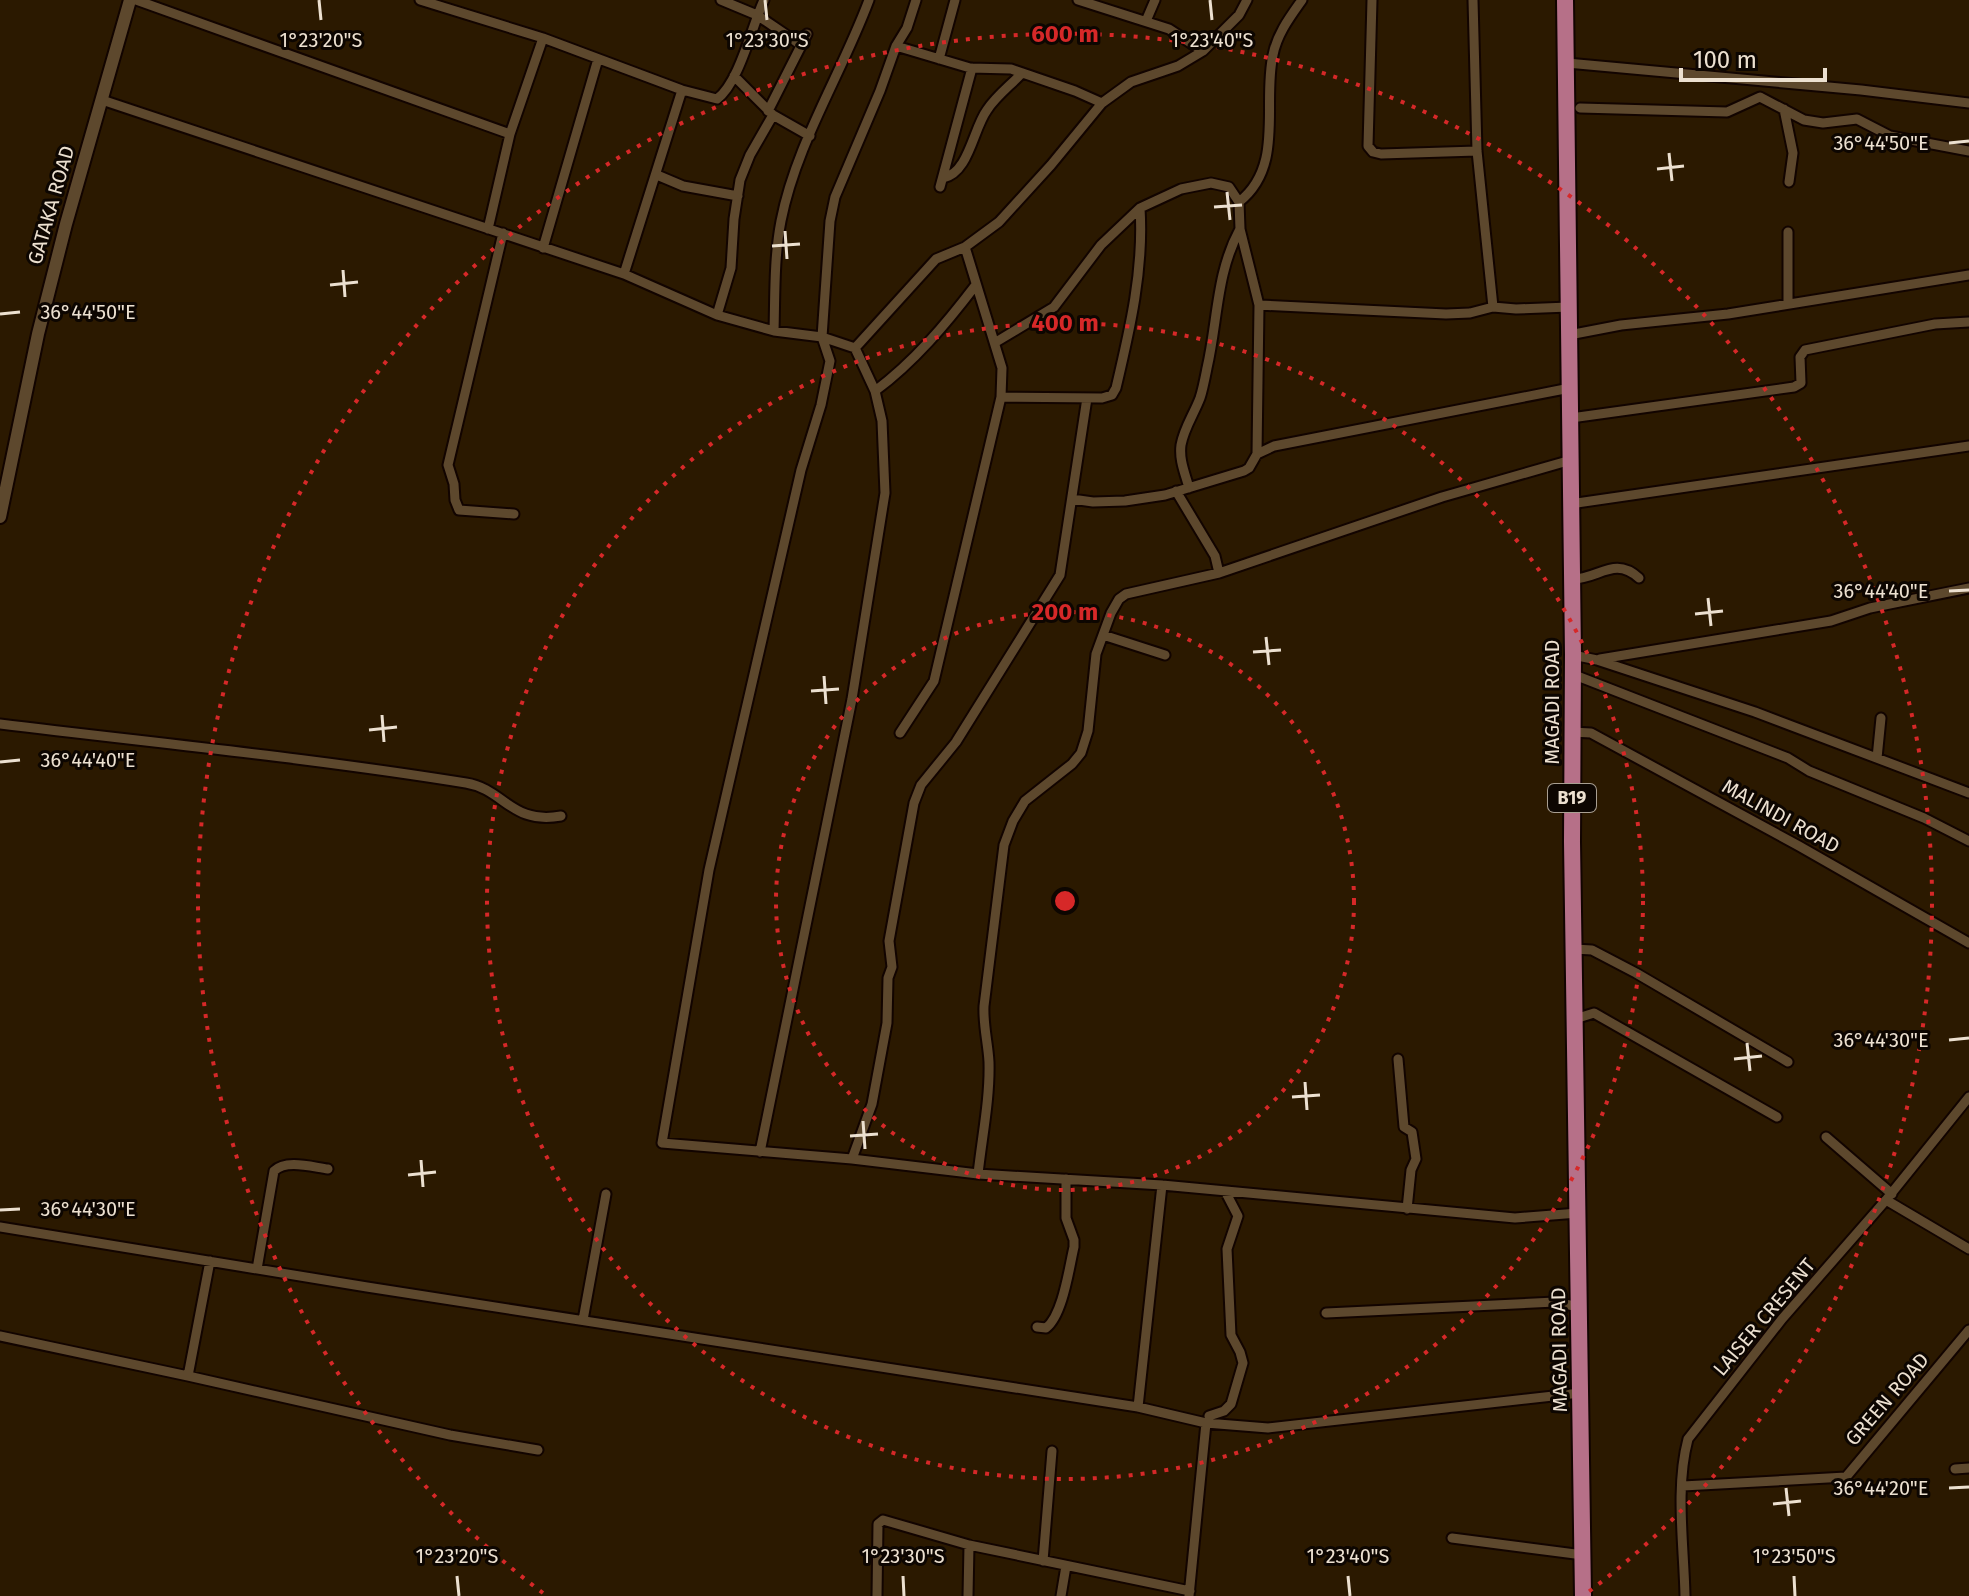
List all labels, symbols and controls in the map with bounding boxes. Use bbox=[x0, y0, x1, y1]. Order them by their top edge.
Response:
text: 600 m bbox=[1031, 20, 1099, 48]
text: 1°23'20"S bbox=[279, 28, 363, 52]
text: 1°23'30"S bbox=[725, 28, 809, 52]
text: 1°23'40"S bbox=[1171, 28, 1254, 52]
scale bar bbox=[1681, 32, 1825, 82]
text: 100 m bbox=[1693, 46, 1757, 74]
text: 36°44'50"E bbox=[1833, 131, 1929, 155]
street label: GATAKA ROAD bbox=[23, 143, 79, 267]
text: 36°44'50"E bbox=[40, 300, 136, 324]
text: 400 m bbox=[1031, 309, 1099, 337]
text: 36°44'40"E bbox=[1833, 579, 1929, 603]
text: 200 m bbox=[1032, 598, 1098, 626]
street label: MAGADI ROAD bbox=[1540, 640, 1564, 764]
text: 36°44'40"E bbox=[40, 748, 136, 772]
street label: MALINDI ROAD bbox=[1718, 774, 1844, 858]
road number: B19 bbox=[1548, 784, 1596, 812]
centre of rings bbox=[1051, 887, 1079, 915]
text: 36°44'30"E bbox=[1833, 1028, 1929, 1052]
text: 36°44'30"E bbox=[40, 1197, 136, 1221]
street label: LAISER CRESENT bbox=[1708, 1253, 1820, 1381]
street label: MAGADI ROAD bbox=[1546, 1287, 1572, 1413]
street label: GREEN ROAD bbox=[1840, 1348, 1934, 1450]
text: 36°44'20"E bbox=[1833, 1476, 1929, 1500]
text: 1°23'20"S bbox=[415, 1544, 499, 1568]
text: 1°23'30"S bbox=[861, 1544, 945, 1568]
text: 1°23'40"S bbox=[1307, 1544, 1390, 1568]
text: 1°23'50"S bbox=[1752, 1544, 1836, 1568]

